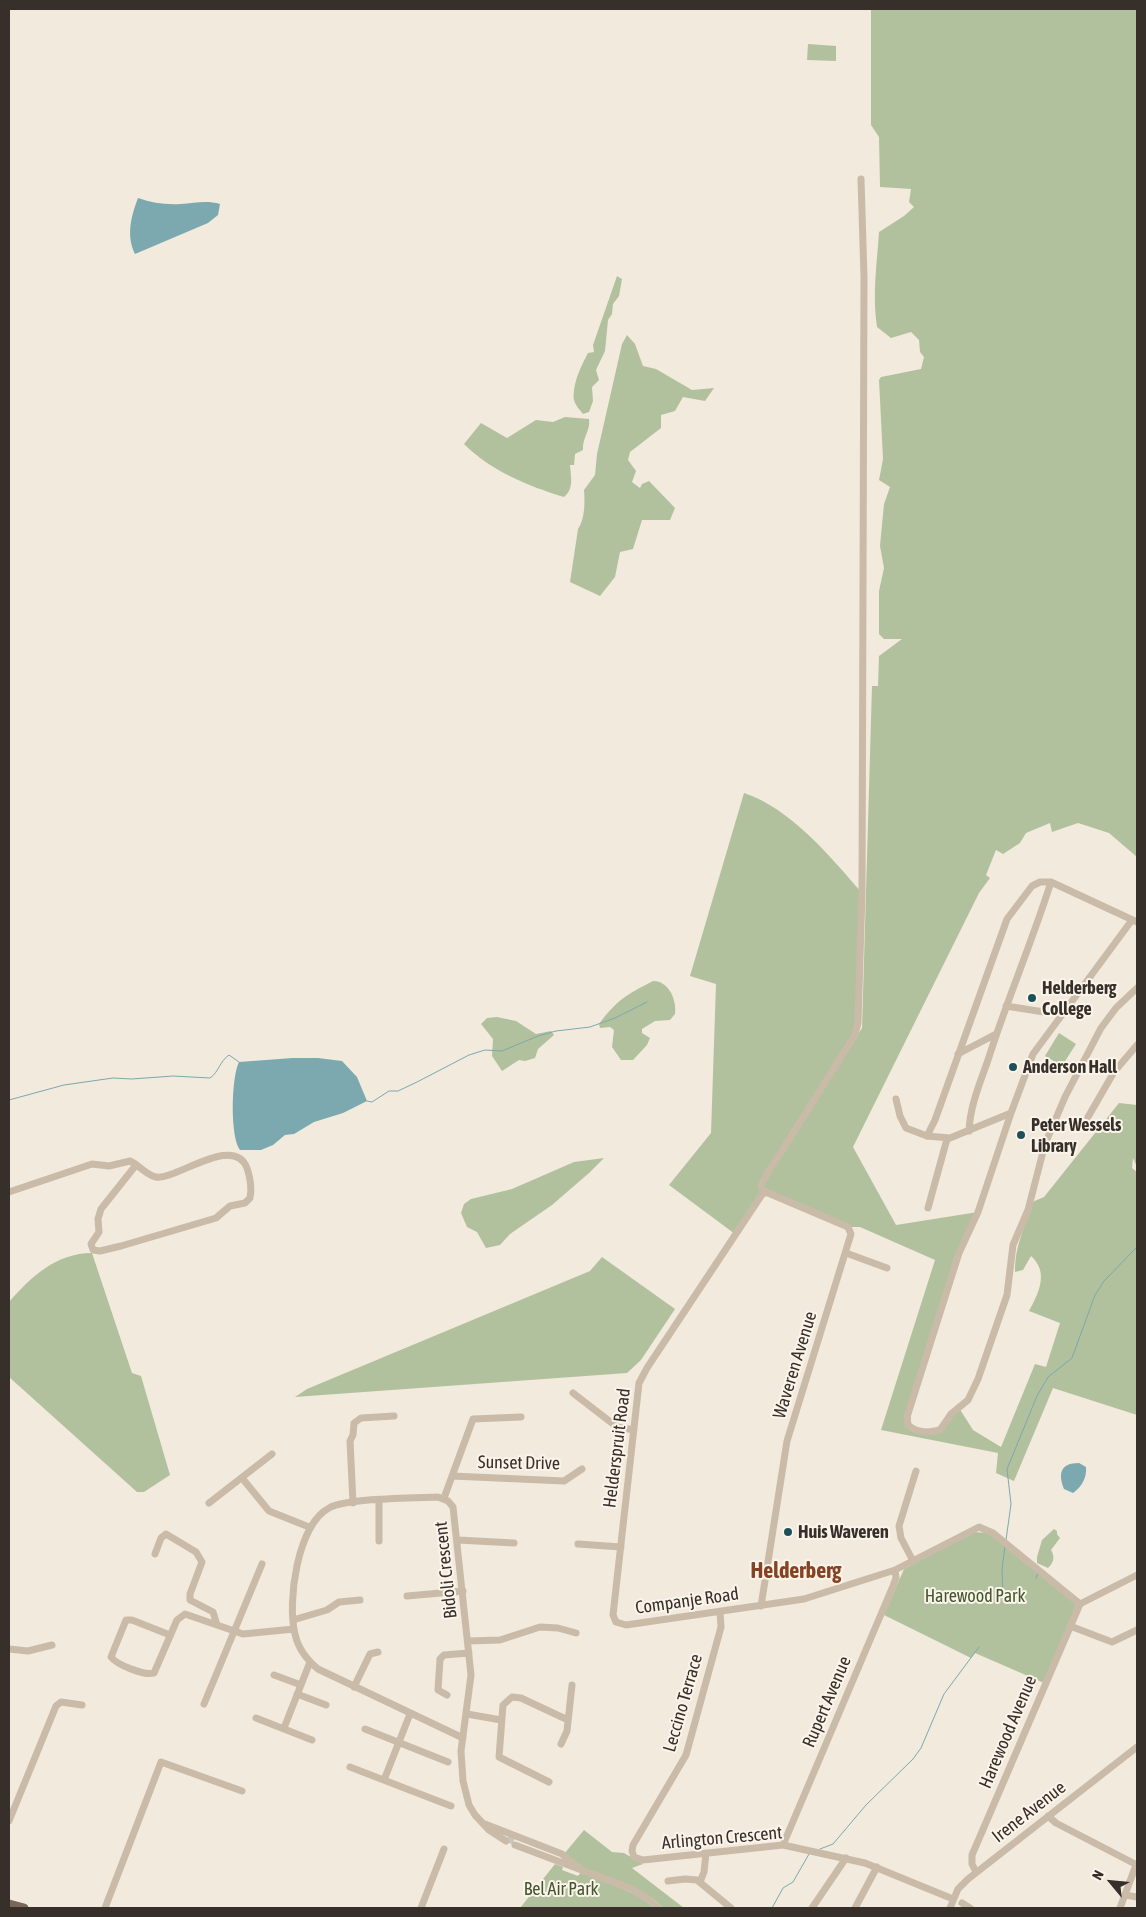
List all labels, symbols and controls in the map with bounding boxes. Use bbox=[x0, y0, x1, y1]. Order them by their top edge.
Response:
place label: Helderberg College bbox=[1042, 977, 1116, 1020]
marker: Helderberg College bbox=[1026, 992, 1038, 1004]
place label: Anderson Hall bbox=[1023, 1056, 1117, 1078]
marker: Anderson Hall bbox=[1007, 1061, 1019, 1073]
place label: Peter Wessels Library bbox=[1031, 1114, 1121, 1156]
marker: Peter Wessels Library bbox=[1015, 1129, 1027, 1141]
street label: Waveren Avenue bbox=[768, 1309, 822, 1421]
street label: Helderspruit Road bbox=[599, 1387, 635, 1509]
street label: Sunset Drive bbox=[478, 1451, 560, 1475]
street label: Bidoli Crescent bbox=[430, 1520, 462, 1620]
place label: Huis Waveren bbox=[798, 1521, 889, 1543]
marker: Huis Waveren bbox=[782, 1526, 794, 1538]
district label: Helderberg bbox=[751, 1558, 841, 1584]
street label: Companje Road bbox=[634, 1583, 740, 1619]
park label: Harewood Park bbox=[925, 1585, 1025, 1607]
street label: Leccino Terrace bbox=[659, 1652, 707, 1754]
street label: Rupert Avenue bbox=[798, 1653, 856, 1751]
street label: Harewood Avenue bbox=[975, 1672, 1041, 1792]
street label: Irene Avenue bbox=[988, 1777, 1070, 1847]
street label: Arlington Crescent bbox=[661, 1822, 783, 1854]
north arrow bbox=[1086, 1857, 1136, 1907]
text: N bbox=[1089, 1868, 1107, 1882]
park label: Bel Air Park bbox=[524, 1878, 598, 1900]

